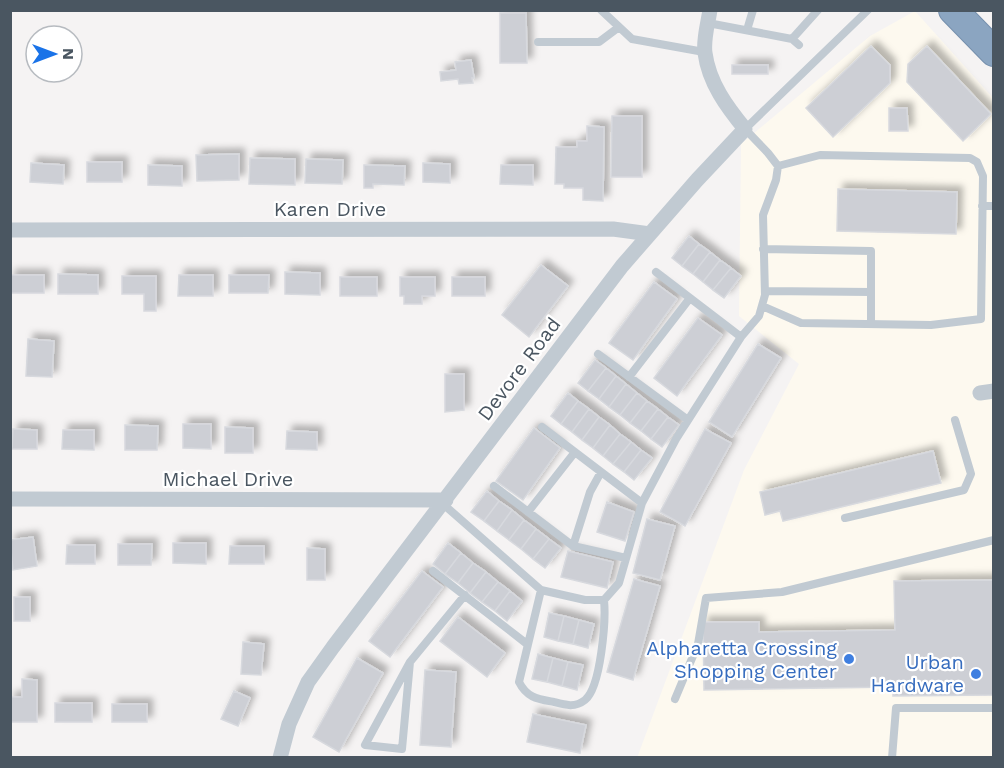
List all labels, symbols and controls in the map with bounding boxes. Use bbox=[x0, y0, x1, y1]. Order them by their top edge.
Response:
north arrow bbox=[24, 24, 84, 84]
text: N bbox=[59, 48, 78, 60]
street label: Karen Drive bbox=[274, 197, 386, 221]
street label: Devore Road bbox=[472, 313, 566, 425]
street label: Michael Drive bbox=[163, 467, 293, 491]
place label: Alpharetta Crossing Shopping Center bbox=[646, 636, 837, 683]
place label: Urban Hardware bbox=[871, 650, 964, 697]
marker: Alpharetta Crossing Shopping Center bbox=[842, 652, 856, 666]
marker: Urban Hardware bbox=[969, 667, 983, 681]

